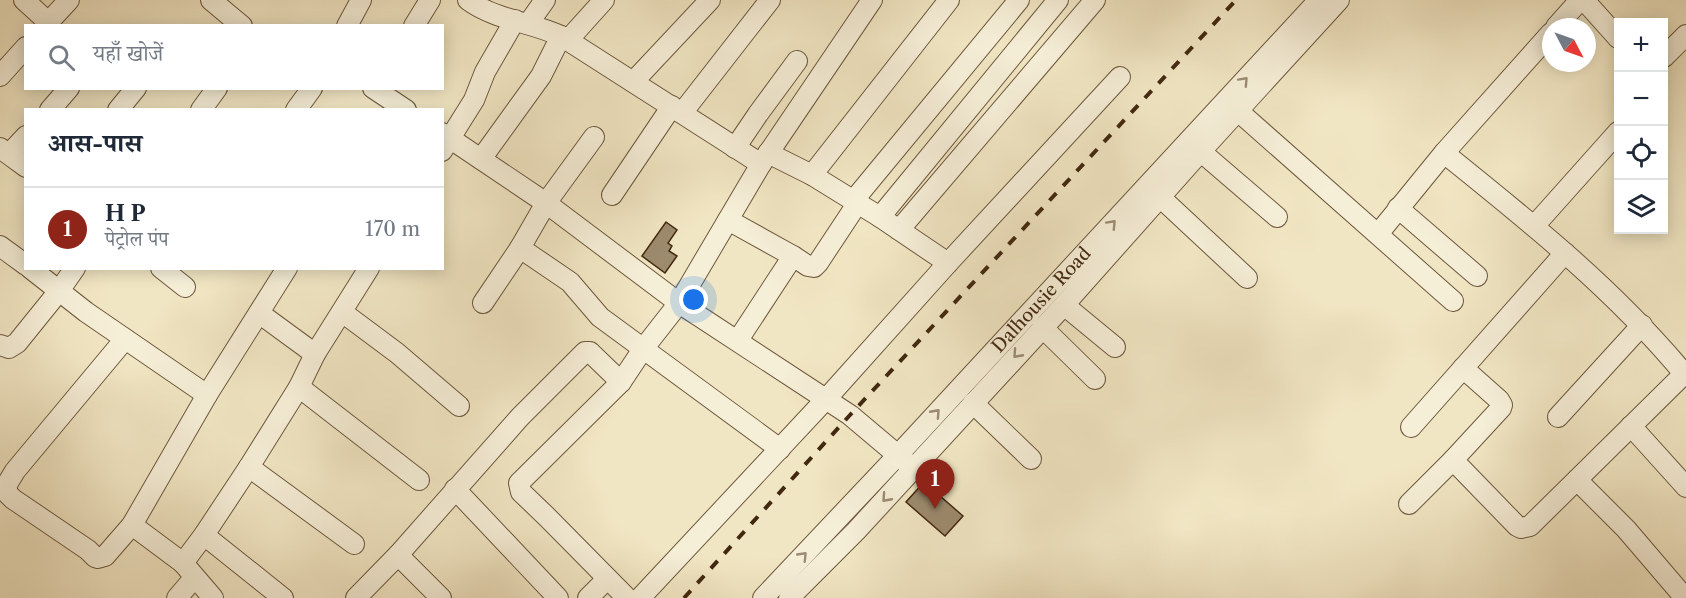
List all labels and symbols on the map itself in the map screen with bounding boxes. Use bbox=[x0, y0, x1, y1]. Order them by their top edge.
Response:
north arrow bbox=[1542, 18, 1596, 72]
one-way arrow bbox=[1237, 77, 1248, 87]
one-way arrow bbox=[1104, 220, 1115, 231]
street label: Dalhousie Road bbox=[987, 243, 1096, 357]
your location bbox=[679, 285, 708, 314]
one-way arrow bbox=[1014, 347, 1025, 358]
one-way arrow bbox=[929, 410, 940, 420]
pin: 1 bbox=[916, 460, 954, 509]
one-way arrow bbox=[882, 491, 893, 502]
one-way arrow bbox=[796, 552, 807, 562]

